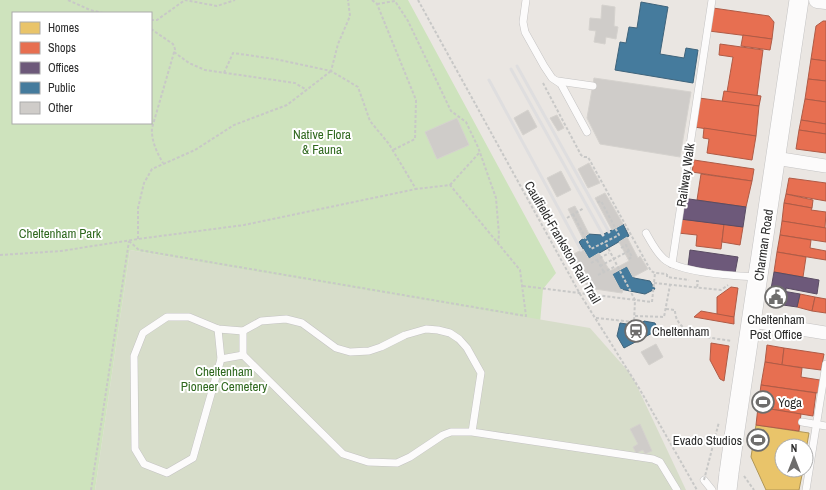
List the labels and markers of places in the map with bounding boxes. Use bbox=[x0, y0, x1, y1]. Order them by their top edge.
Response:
public building icon: Cheltenham Post Office bbox=[763, 284, 789, 310]
place label: Cheltenham Post Office bbox=[747, 311, 805, 343]
station icon: Cheltenham bbox=[623, 318, 649, 344]
place label: Cheltenham bbox=[652, 323, 710, 340]
sports icon: Yoga bbox=[750, 389, 776, 415]
place label: Yoga bbox=[778, 394, 802, 411]
sports icon: Evado Studios bbox=[745, 427, 771, 453]
place label: Evado Studios bbox=[673, 432, 742, 449]

